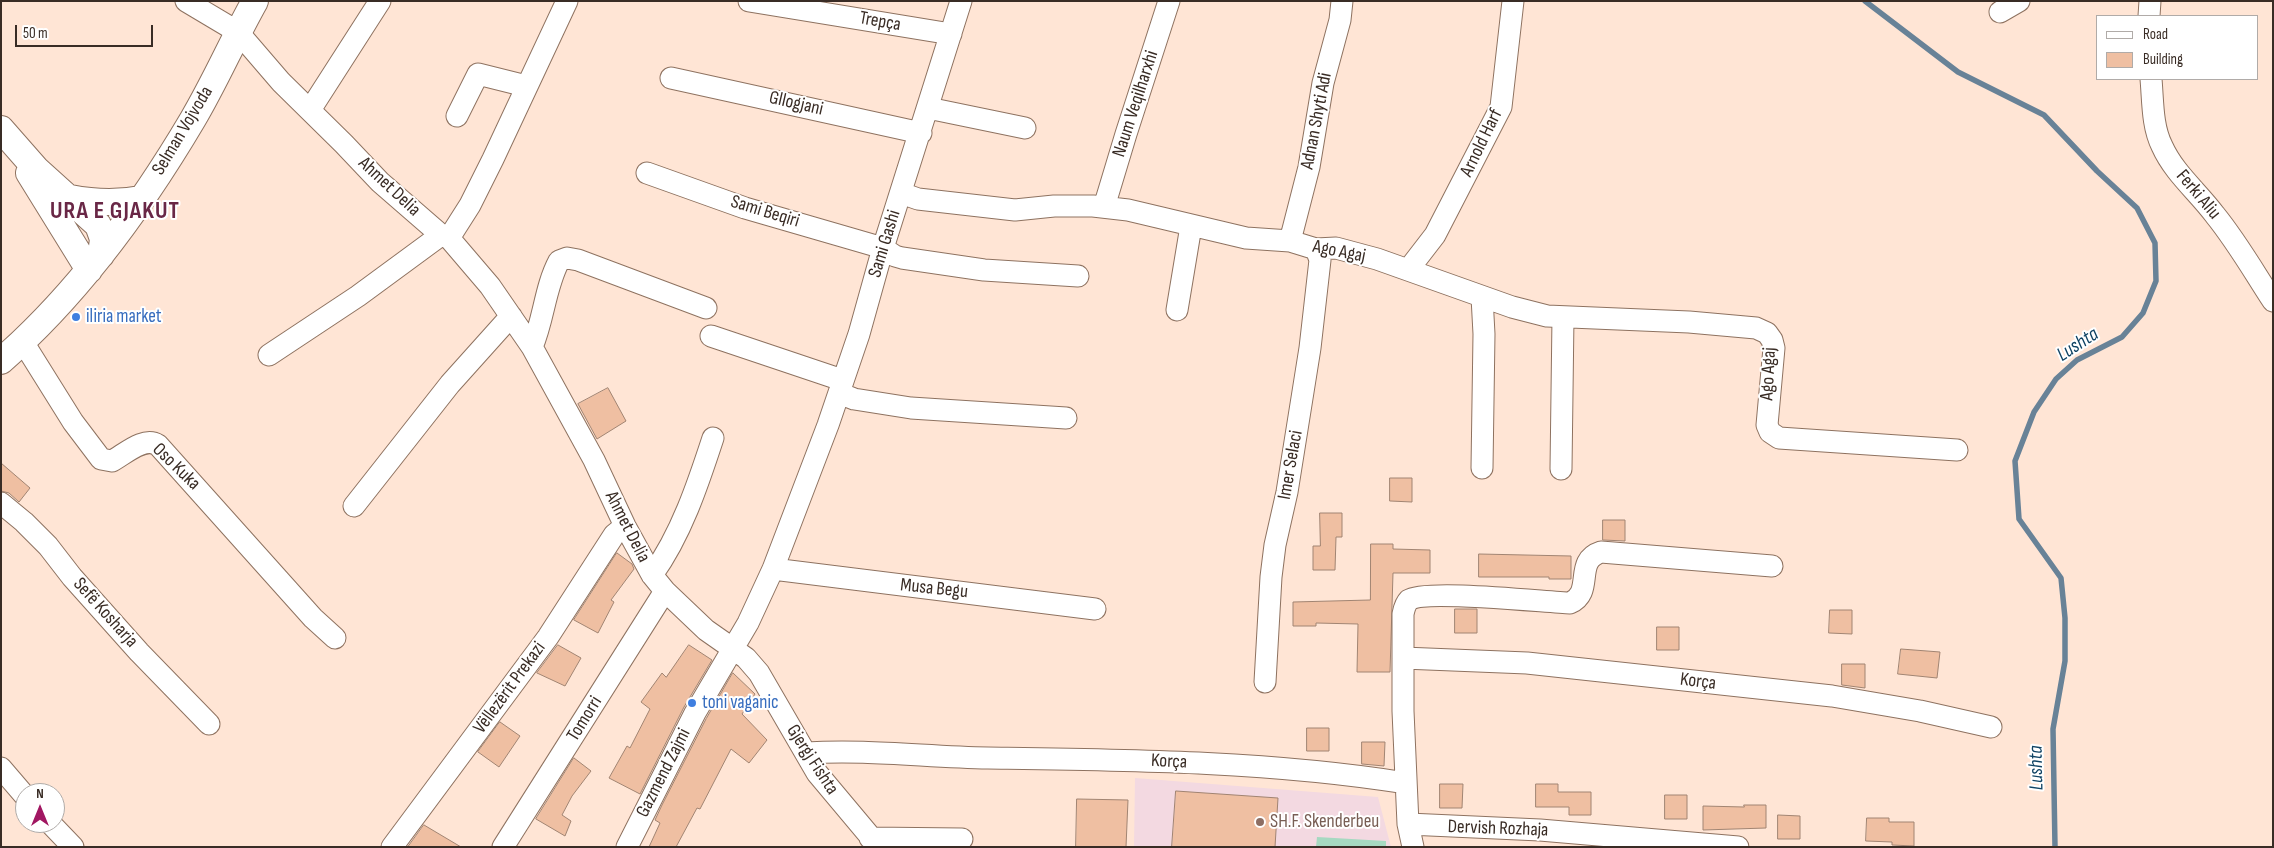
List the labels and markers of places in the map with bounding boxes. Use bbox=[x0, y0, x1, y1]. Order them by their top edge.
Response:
place label: iliria market bbox=[86, 306, 162, 328]
marker: iliria market bbox=[70, 311, 82, 323]
place label: toni vaganic bbox=[702, 692, 779, 714]
marker: toni vaganic bbox=[686, 697, 698, 709]
place label: SH.F. Skenderbeu bbox=[1270, 811, 1379, 833]
marker: SH.F. Skenderbeu bbox=[1254, 816, 1266, 828]

